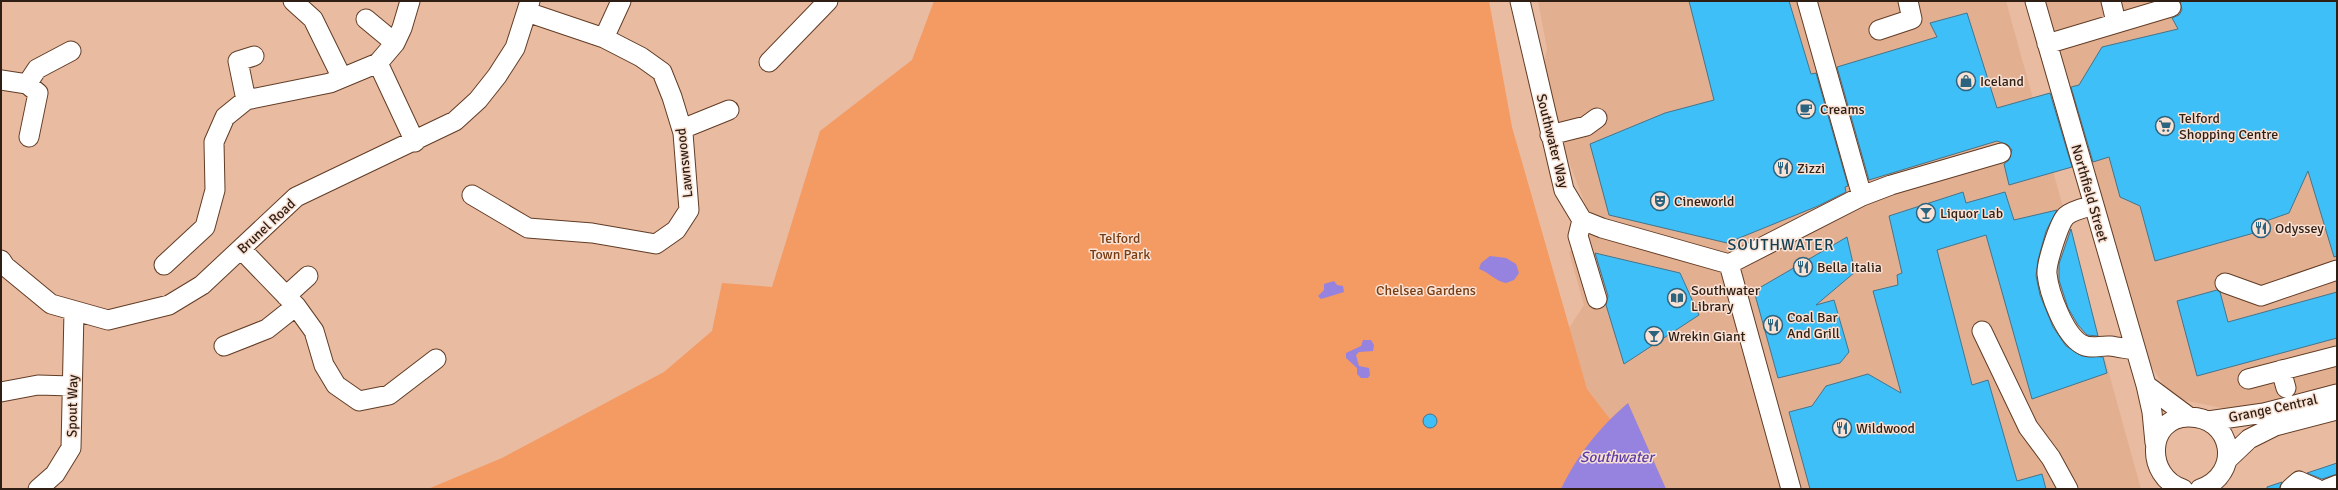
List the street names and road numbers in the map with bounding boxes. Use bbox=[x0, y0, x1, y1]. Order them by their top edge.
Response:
street label: Southwater Way bbox=[1533, 92, 1573, 191]
street label: Lawnswood bbox=[672, 127, 697, 199]
street label: Northfield Street bbox=[2067, 142, 2112, 244]
street label: Brunel Road bbox=[234, 195, 299, 257]
street label: Spout Way bbox=[63, 374, 82, 438]
street label: Grange Central bbox=[2227, 391, 2319, 426]

